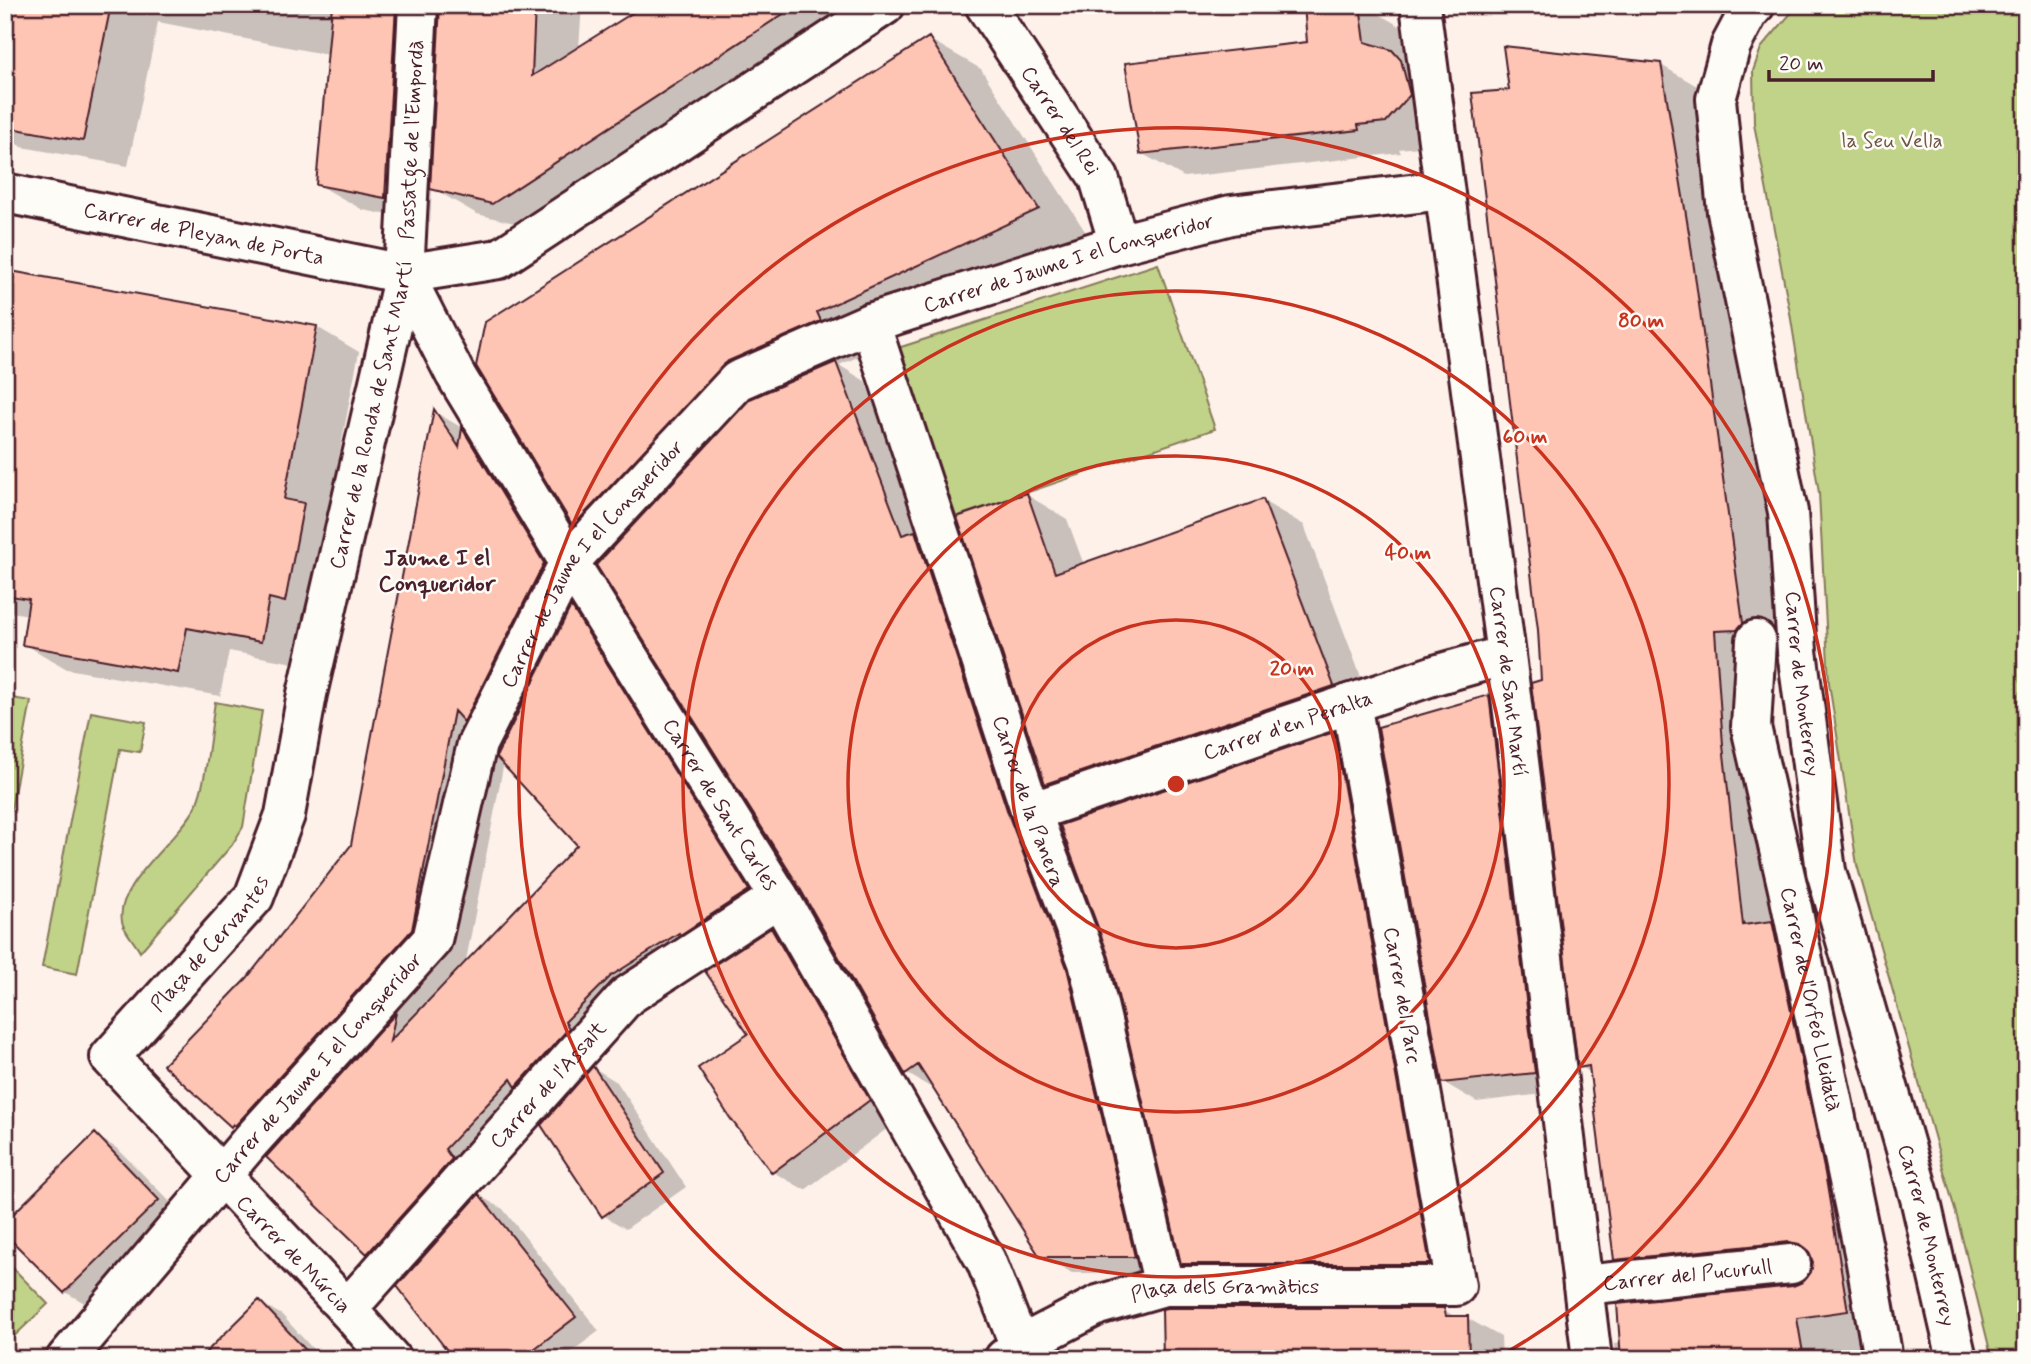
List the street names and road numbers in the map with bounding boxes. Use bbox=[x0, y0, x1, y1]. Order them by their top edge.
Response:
street label: Passatge de l'Empordà bbox=[393, 39, 431, 240]
street label: Carrer del Rei bbox=[1014, 61, 1106, 181]
street label: Carrer de Pleyan de Porta bbox=[81, 196, 327, 272]
street label: Carrer de Jaume I el Conqueridor bbox=[920, 207, 1217, 320]
street label: Carrer de la Ronda de Sant Martí bbox=[323, 260, 420, 572]
street label: Carrer de Jaume I el Conqueridor bbox=[495, 434, 691, 693]
street label: Carrer de Sant Martí bbox=[1482, 584, 1534, 778]
street label: Carrer de Monterrey bbox=[1778, 590, 1826, 778]
street label: Carrer d'en Peralta bbox=[1200, 684, 1376, 768]
street label: Carrer de la Panera bbox=[985, 712, 1071, 891]
street label: Carrer de Sant Carles bbox=[656, 713, 784, 896]
street label: Plaça de Cervantes bbox=[144, 872, 276, 1018]
street label: Carrer de l'Orfeó Lleidatà bbox=[1773, 885, 1847, 1114]
street label: Carrer del Parc bbox=[1376, 925, 1428, 1066]
street label: Carrer de Jaume I el Conqueridor bbox=[207, 946, 429, 1190]
street label: Carrer de l'Assalt bbox=[484, 1015, 613, 1155]
street label: Carrer de Monterrey bbox=[1890, 1141, 1962, 1329]
street label: Carrer de Múrcia bbox=[230, 1189, 357, 1320]
street label: Carrer del Pucurull bbox=[1602, 1253, 1773, 1298]
street label: Plaça dels Gramàtics bbox=[1128, 1273, 1319, 1310]

